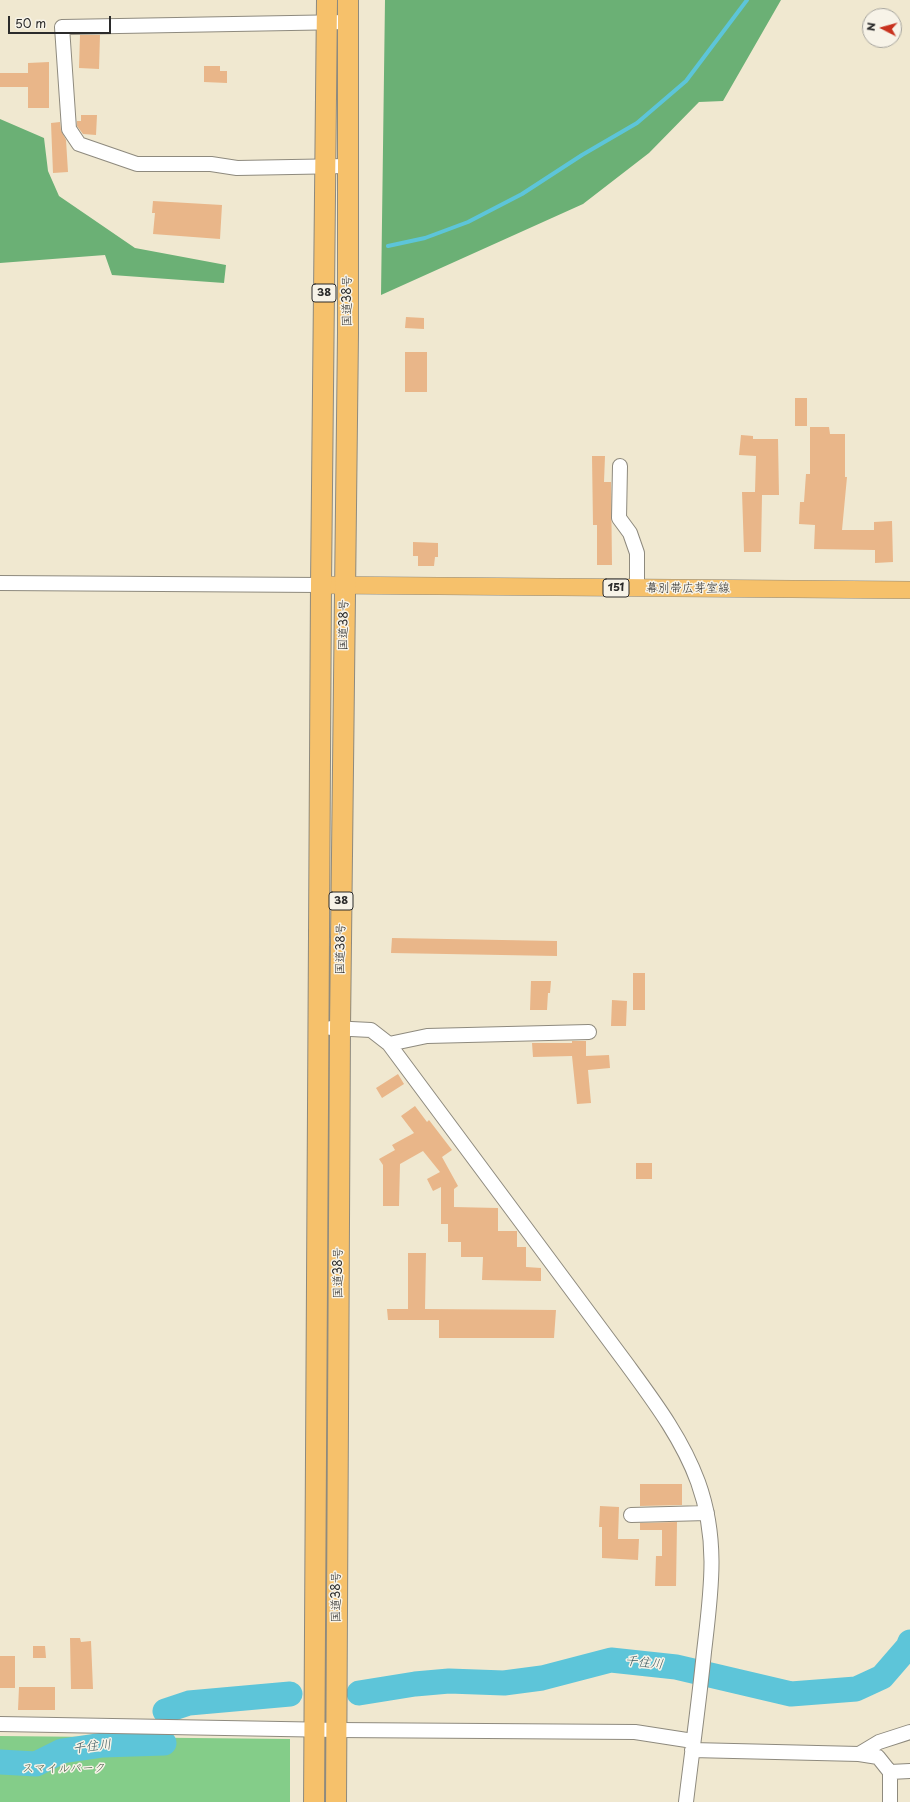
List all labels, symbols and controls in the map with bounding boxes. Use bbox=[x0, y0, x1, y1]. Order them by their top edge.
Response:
scale bar bbox=[10, 8, 113, 34]
north arrow bbox=[862, 8, 902, 48]
text: 50 m bbox=[15, 14, 46, 32]
text: N bbox=[862, 22, 879, 32]
street label: 国道38号 bbox=[341, 275, 355, 327]
road number: 38 bbox=[312, 284, 336, 302]
road number: 151 bbox=[603, 579, 629, 597]
street label: 幕別帯広芽室線 bbox=[646, 582, 730, 596]
street label: 国道38号 bbox=[336, 599, 352, 651]
road number: 38 bbox=[329, 892, 353, 910]
street label: 国道38号 bbox=[333, 923, 349, 975]
street label: 国道38号 bbox=[332, 1247, 346, 1299]
street label: 国道38号 bbox=[330, 1571, 344, 1623]
water label: 千住川 bbox=[624, 1653, 664, 1673]
water label: 千住川 bbox=[72, 1737, 112, 1757]
park label: スマイルパーク bbox=[22, 1762, 106, 1776]

